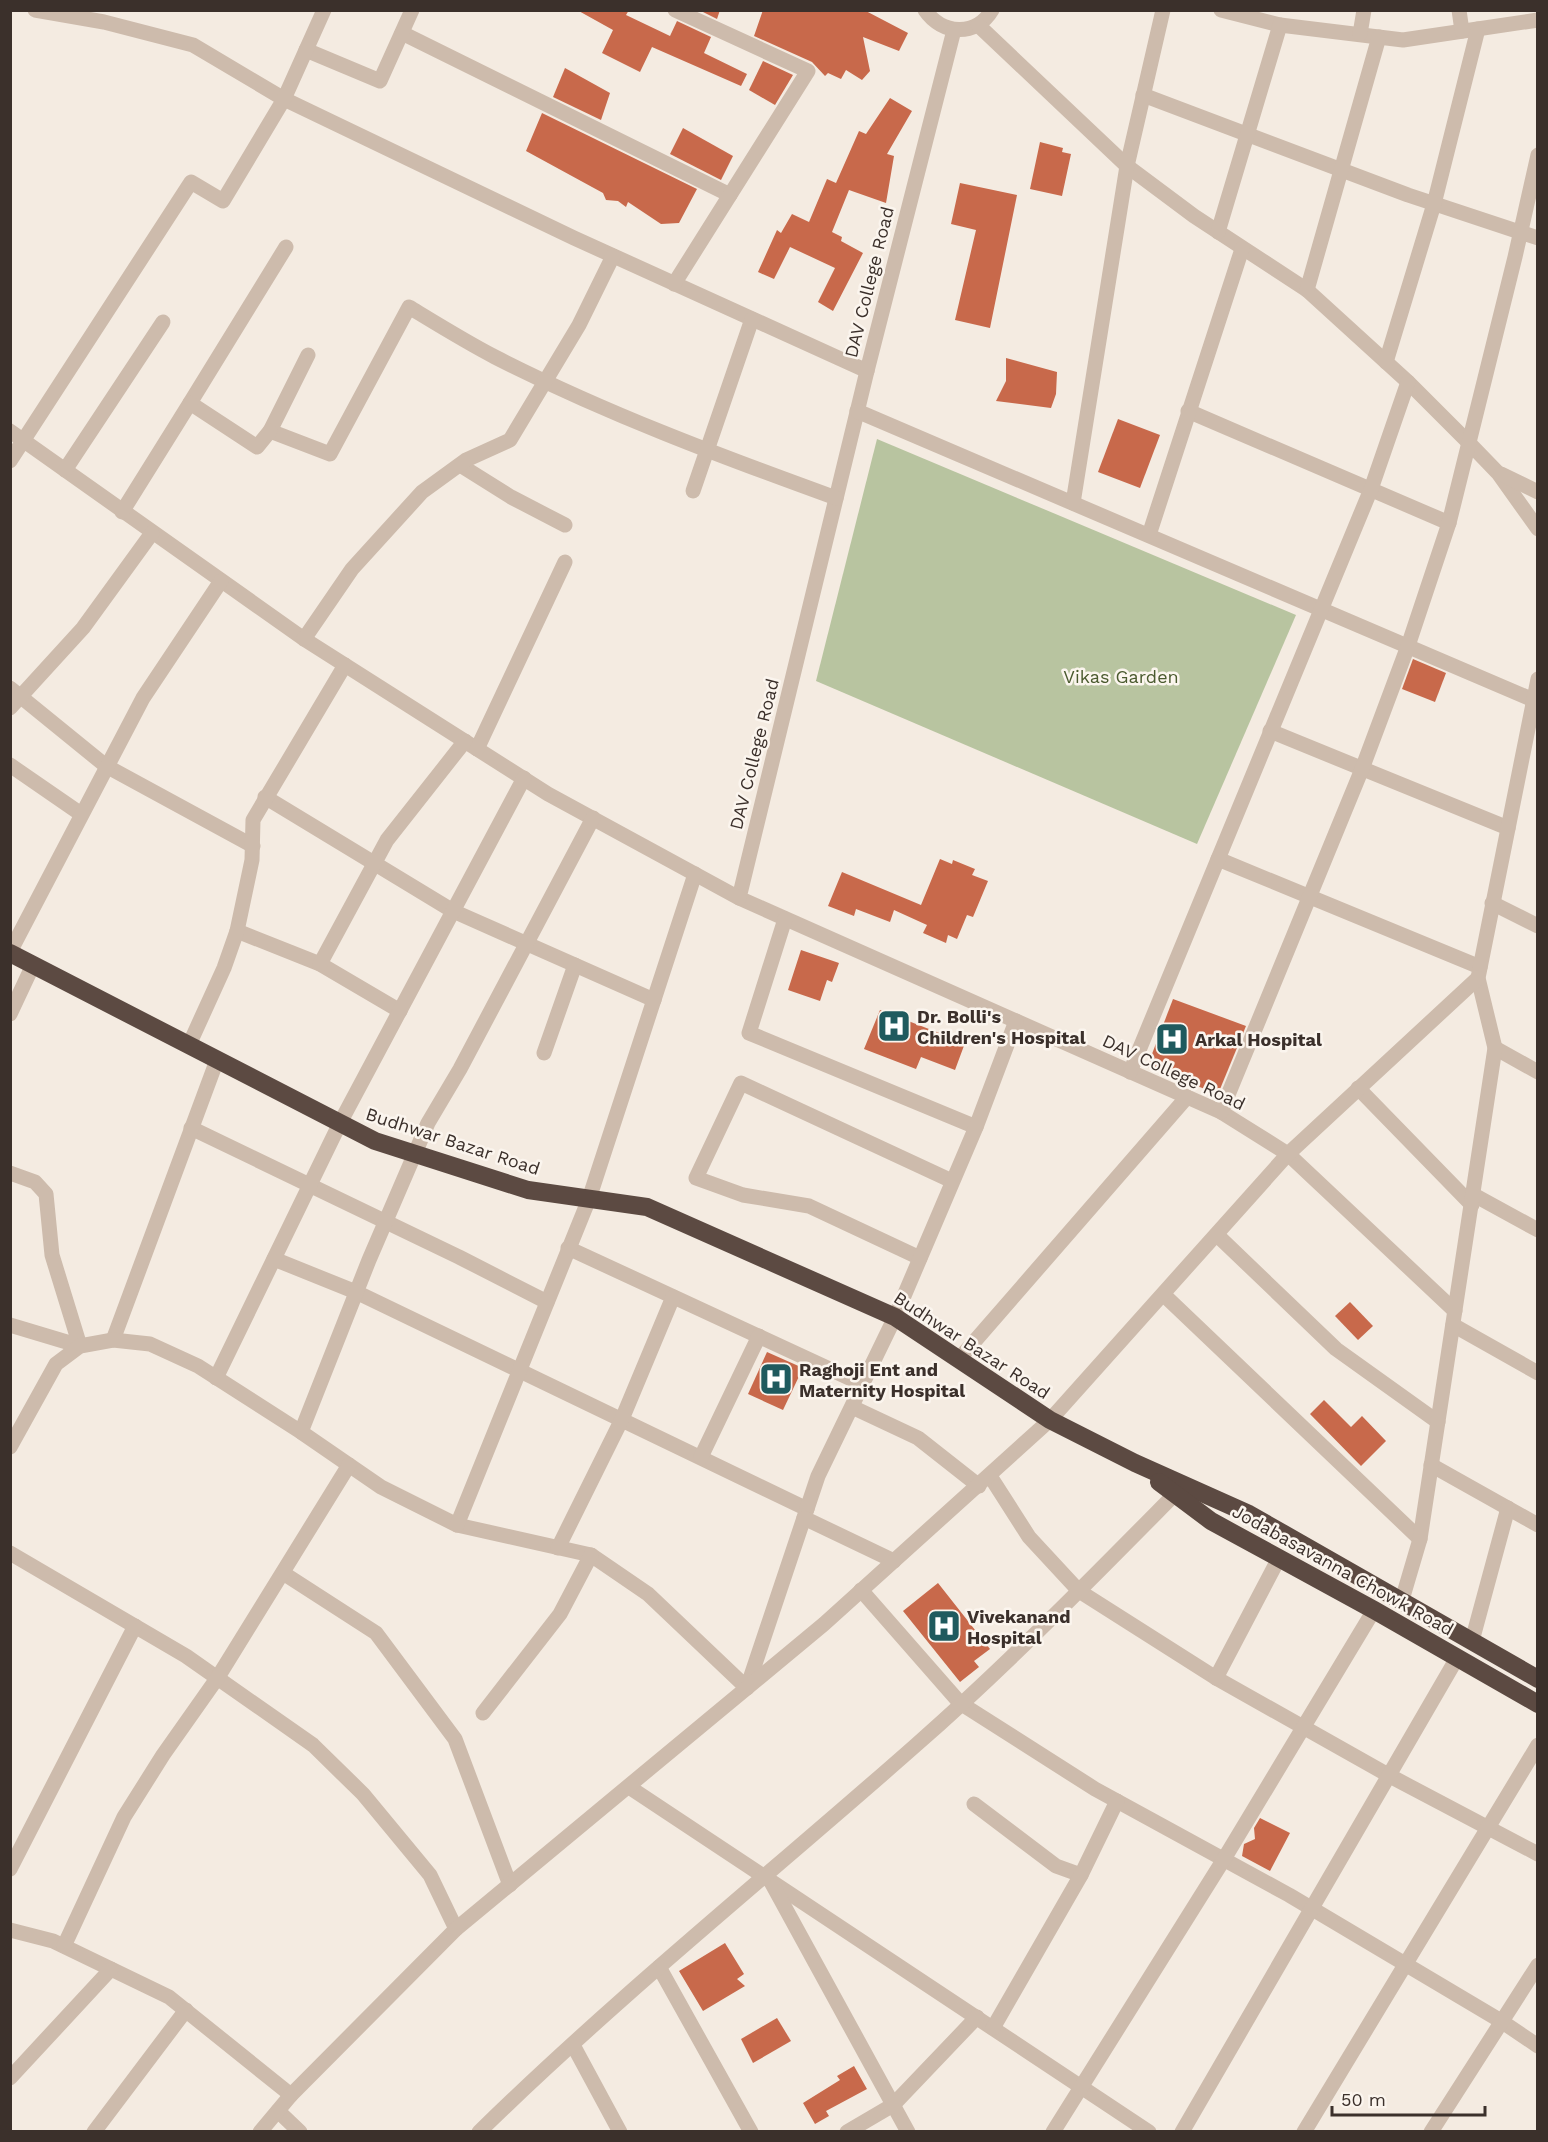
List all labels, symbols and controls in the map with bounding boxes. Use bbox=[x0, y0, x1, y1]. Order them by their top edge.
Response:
street label: DAV College Road bbox=[840, 204, 898, 360]
park label: Vikas Garden bbox=[1063, 666, 1179, 687]
street label: DAV College Road bbox=[725, 676, 783, 832]
place label: Dr. Bolli's Children's Hospital bbox=[917, 1006, 1086, 1048]
hospital icon: Dr. Bolli's Children's Hospital bbox=[876, 1008, 912, 1044]
hospital icon: Arkal Hospital bbox=[1154, 1021, 1190, 1057]
place label: Arkal Hospital bbox=[1195, 1029, 1322, 1050]
street label: DAV College Road bbox=[1099, 1030, 1249, 1114]
street label: Budhwar Bazar Road bbox=[363, 1103, 543, 1179]
street label: Budhwar Bazar Road bbox=[890, 1287, 1054, 1403]
place label: Raghoji Ent and Maternity Hospital bbox=[799, 1359, 965, 1401]
hospital icon: Raghoji Ent and Maternity Hospital bbox=[758, 1361, 794, 1397]
street label: Jodabasavanna Chowk Road bbox=[1229, 1500, 1457, 1640]
place label: Vivekanand Hospital bbox=[967, 1606, 1070, 1648]
hospital icon: Vivekanand Hospital bbox=[926, 1608, 962, 1644]
scale bar bbox=[1332, 2079, 1485, 2117]
text: 50 m bbox=[1341, 2089, 1386, 2110]

